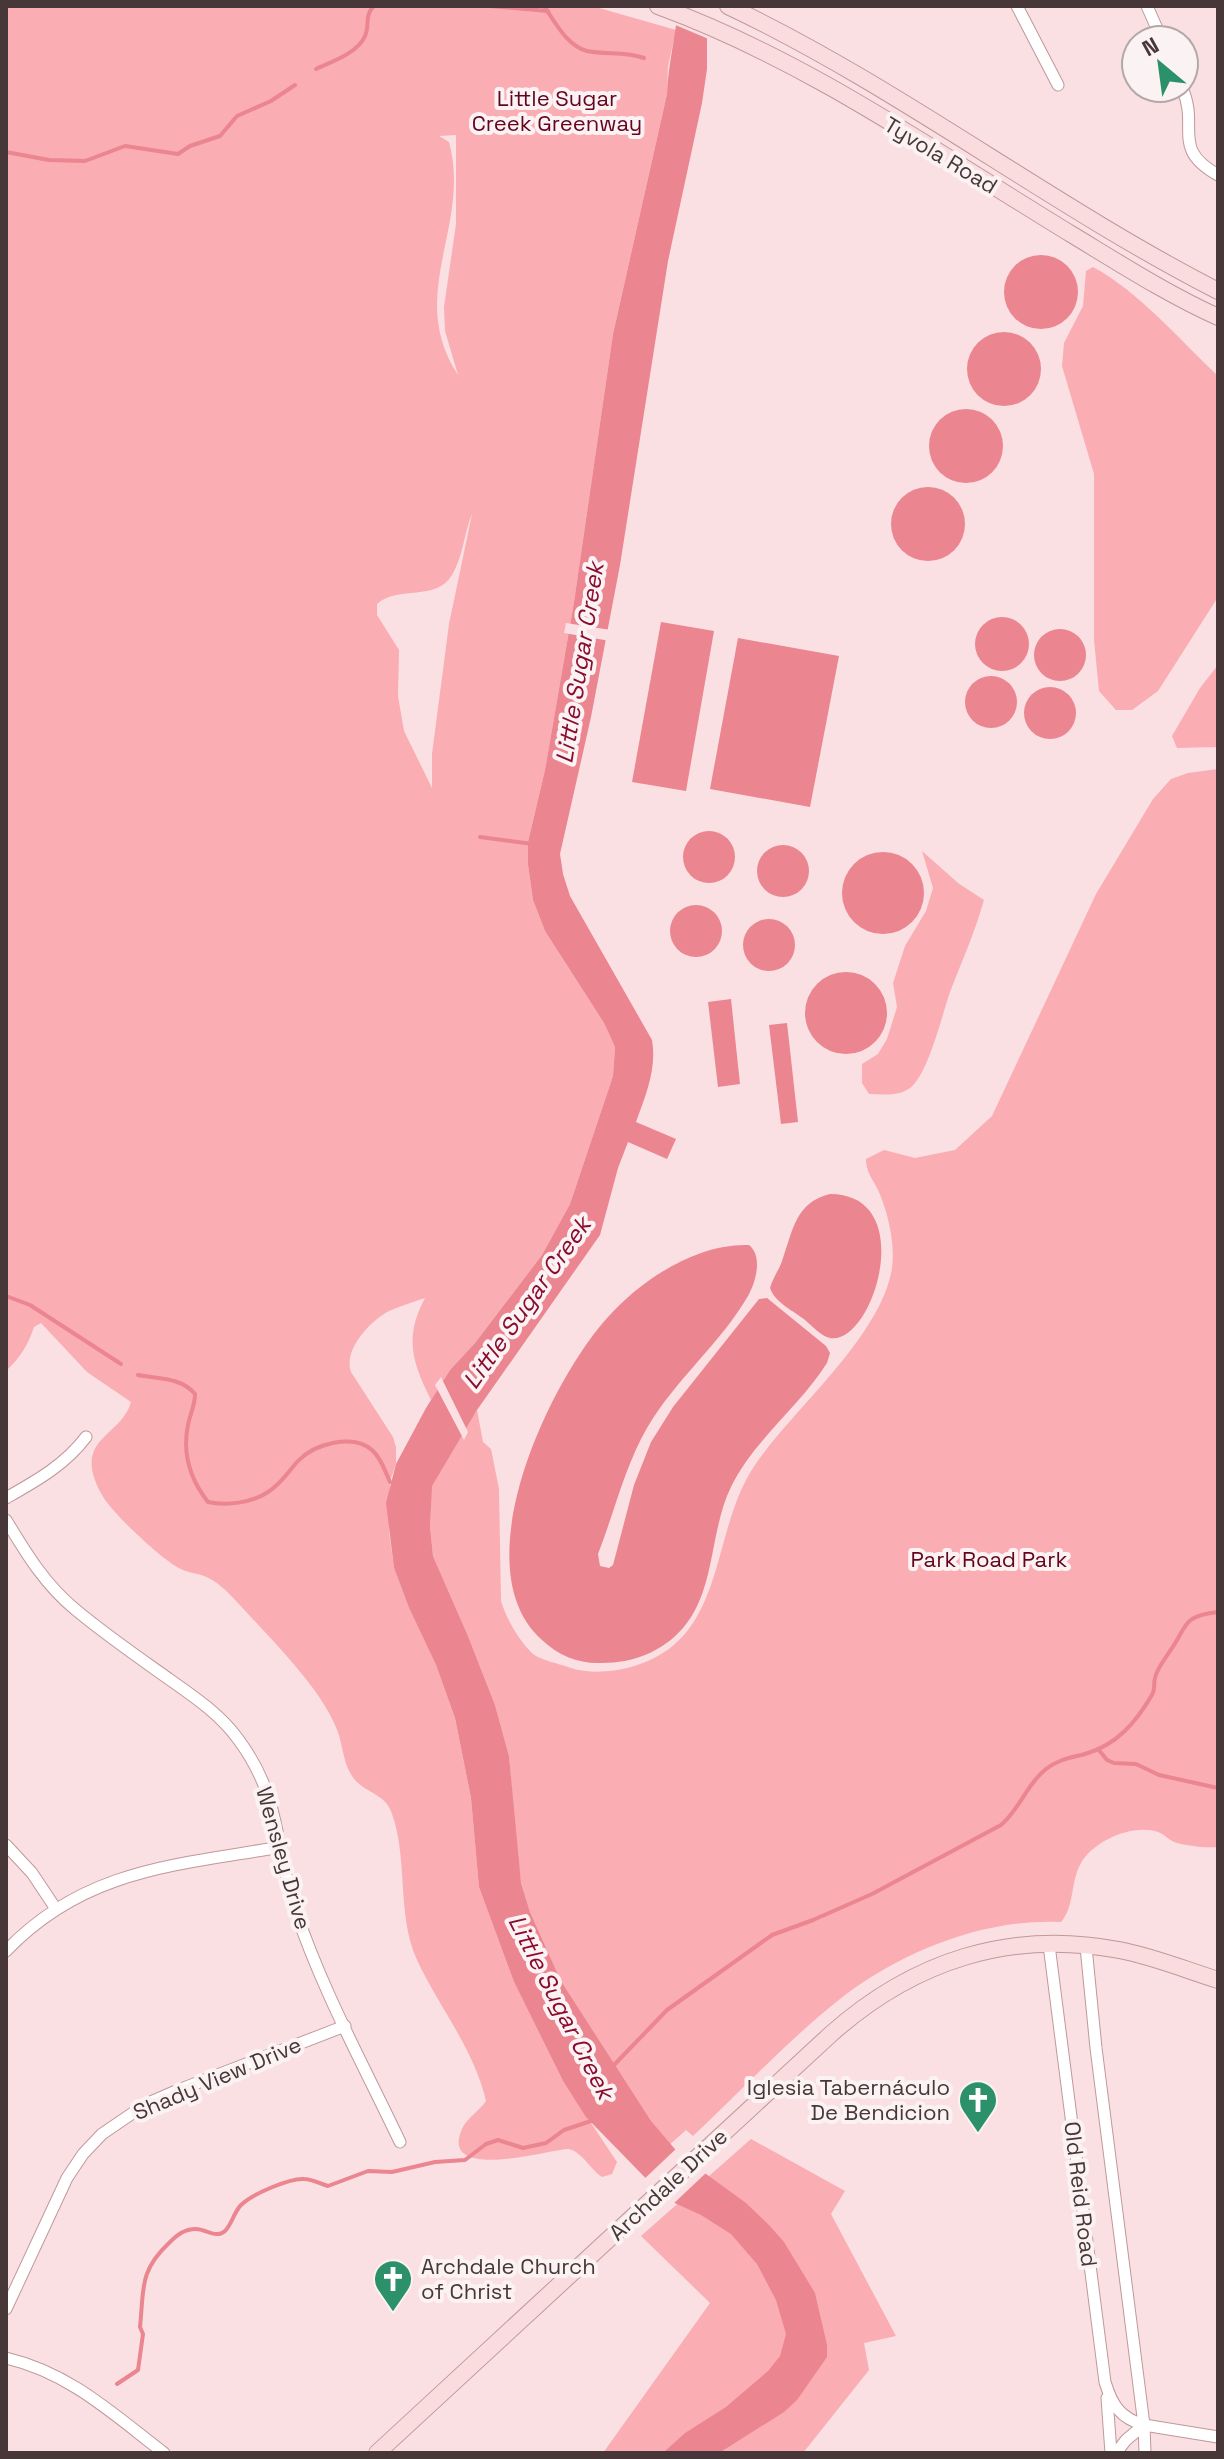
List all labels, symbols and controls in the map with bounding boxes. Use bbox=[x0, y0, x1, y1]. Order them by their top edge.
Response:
north arrow bbox=[1120, 24, 1200, 104]
text: N bbox=[1137, 31, 1164, 62]
park label: Little Sugar Creek Greenway bbox=[472, 84, 642, 137]
street label: Tyvola Road bbox=[879, 110, 1003, 200]
water label: Little Sugar Creek bbox=[548, 557, 611, 766]
water label: Little Sugar Creek bbox=[456, 1208, 599, 1395]
park label: Park Road Park bbox=[911, 1545, 1068, 1573]
street label: Wensley Drive bbox=[250, 1783, 318, 1933]
water label: Little Sugar Creek bbox=[502, 1909, 623, 2107]
street label: Shady View Drive bbox=[129, 2030, 305, 2126]
place label: Iglesia Tabernáculo De Bendicion bbox=[747, 2073, 950, 2126]
church icon: Iglesia Tabernáculo De Bendicion bbox=[957, 2079, 999, 2134]
street label: Old Reid Road bbox=[1058, 2120, 1104, 2268]
street label: Archdale Drive bbox=[603, 2122, 733, 2246]
place label: Archdale Church of Christ bbox=[421, 2252, 596, 2305]
church icon: Archdale Church of Christ bbox=[372, 2258, 414, 2313]

